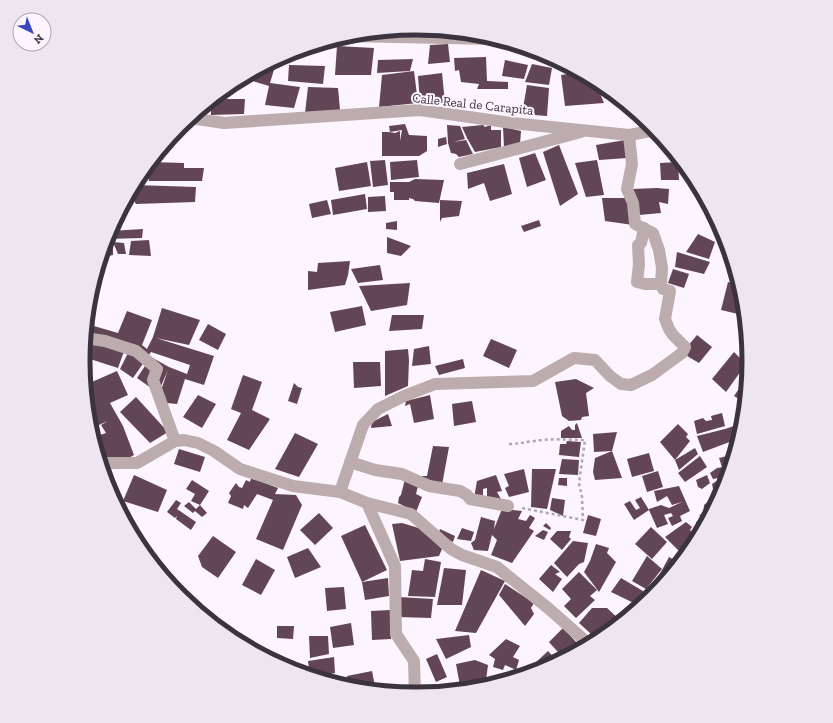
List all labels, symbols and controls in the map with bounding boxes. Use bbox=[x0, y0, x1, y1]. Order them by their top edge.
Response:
north arrow bbox=[12, 12, 52, 52]
text: N bbox=[31, 31, 46, 47]
street label: Calle Real de Carapita bbox=[412, 90, 535, 118]

